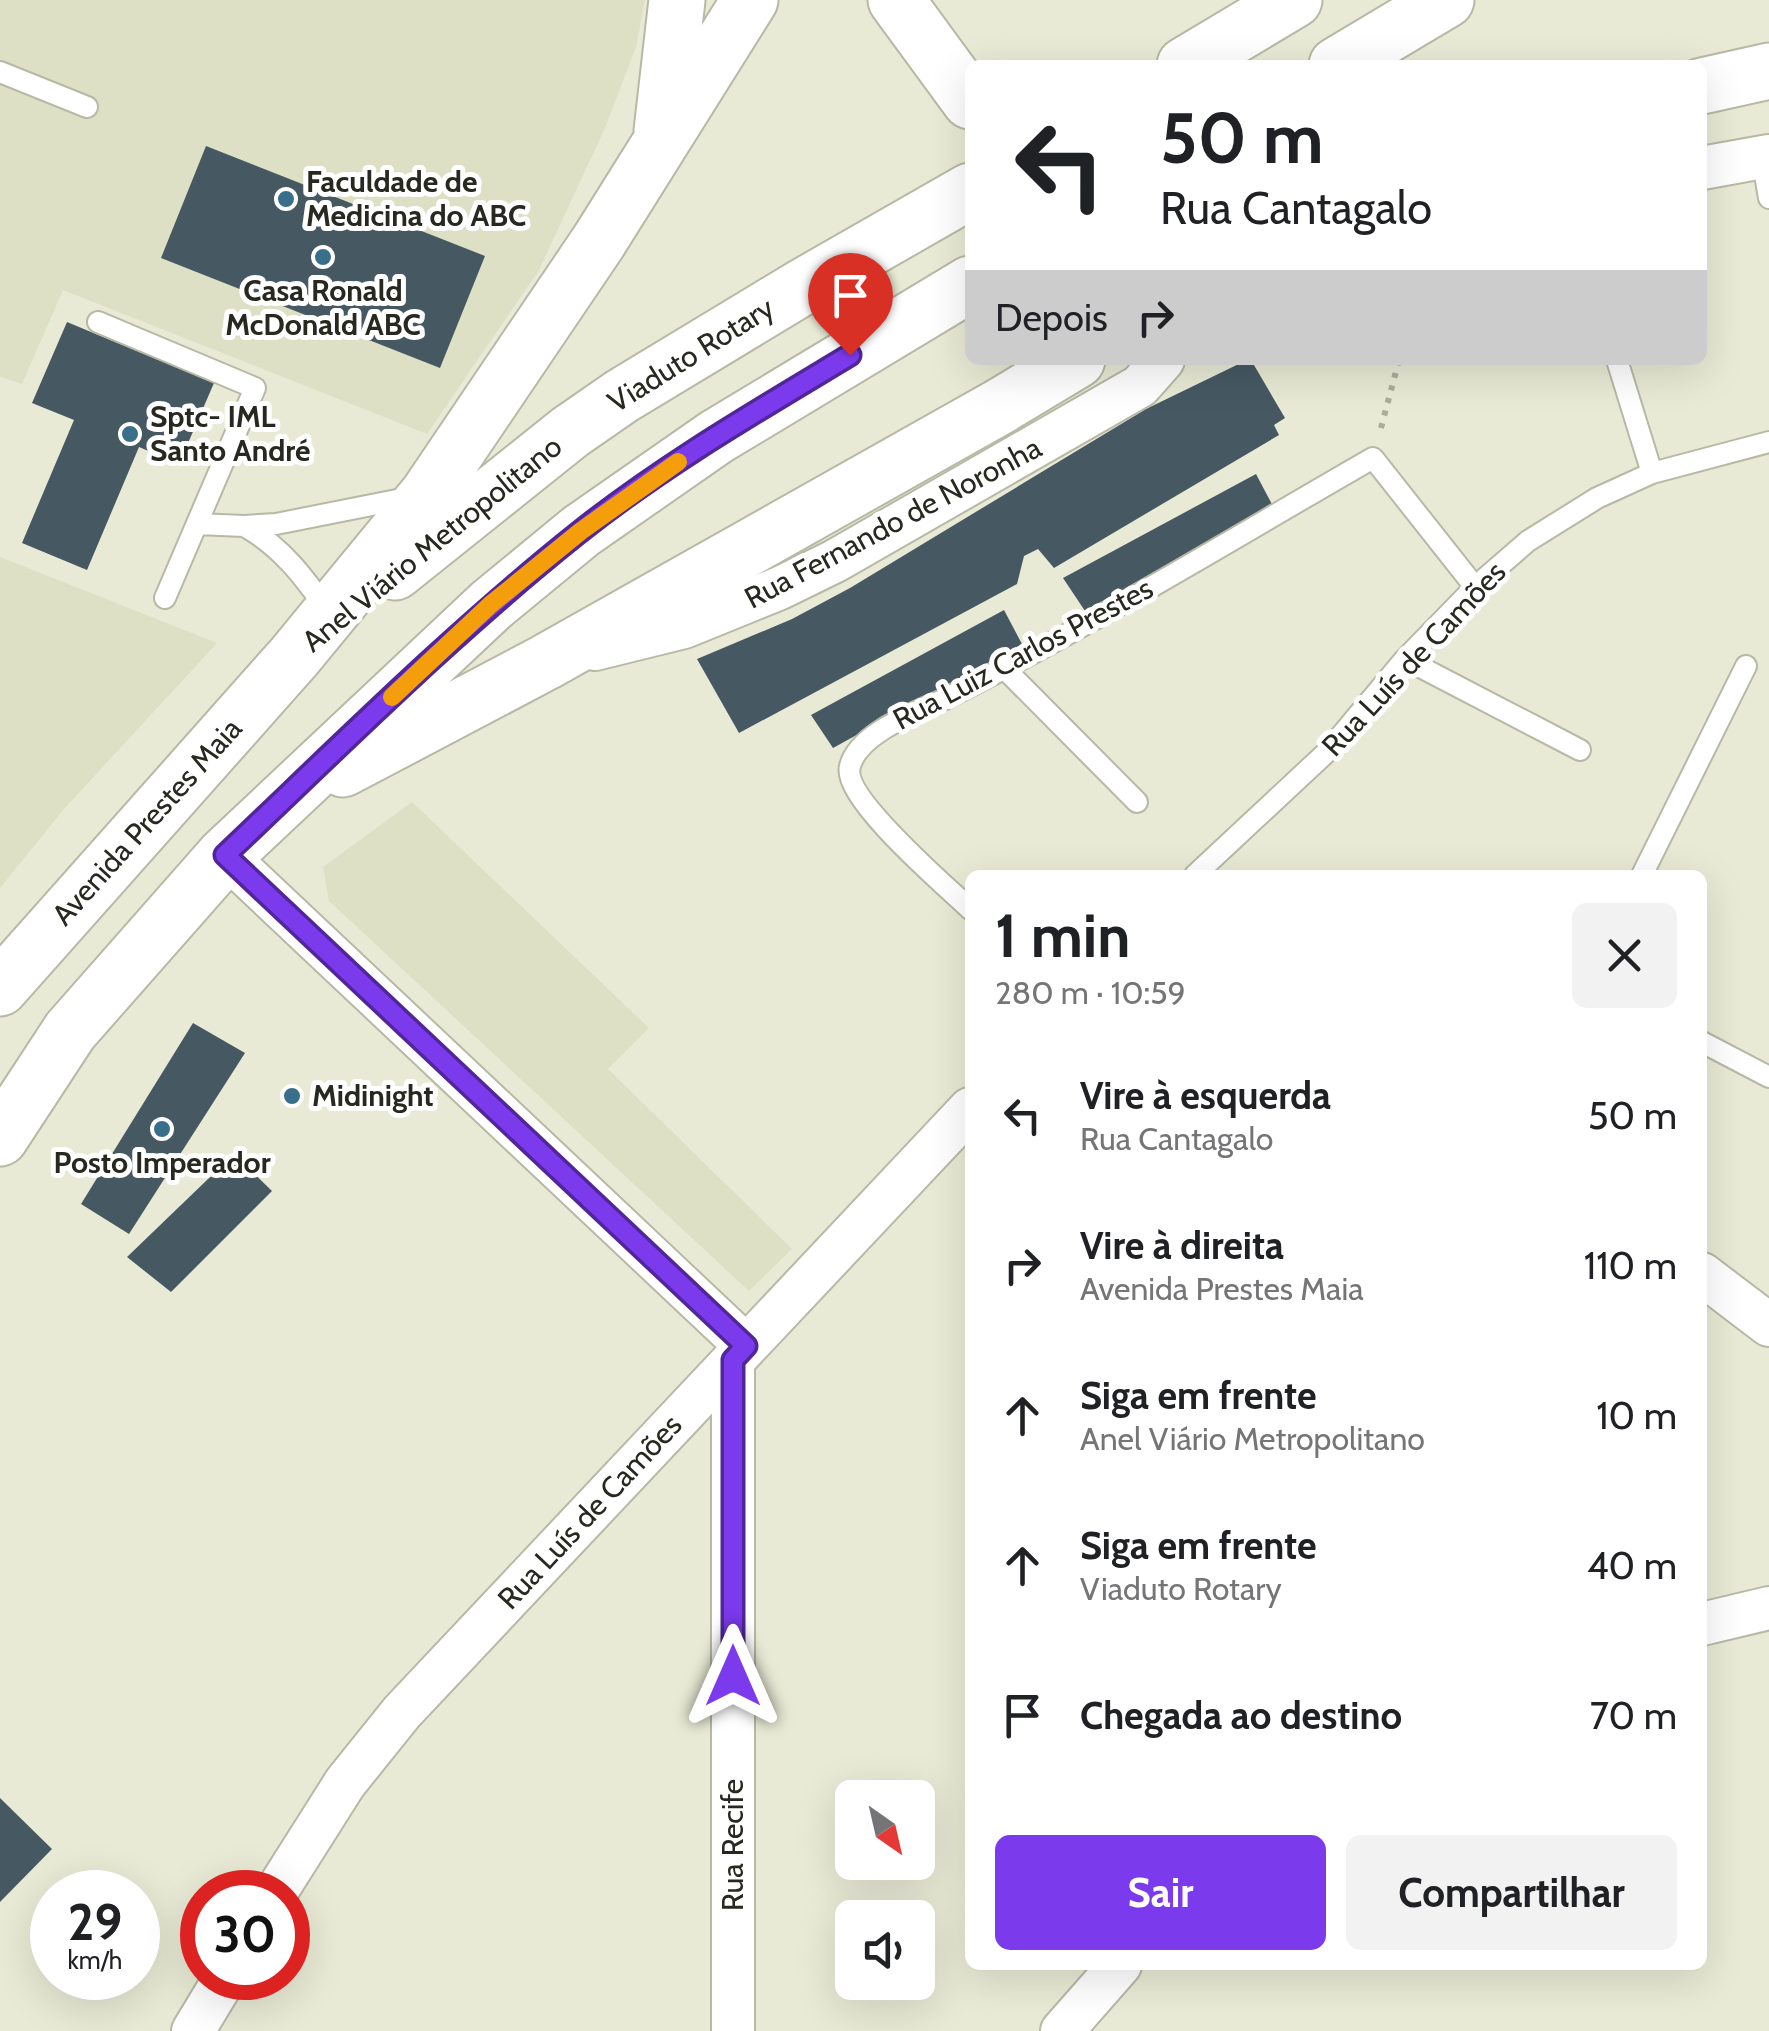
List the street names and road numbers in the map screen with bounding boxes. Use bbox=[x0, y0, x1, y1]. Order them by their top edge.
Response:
street label: Viaduto Rotary bbox=[601, 289, 781, 420]
street label: Anel Viário Metropolitano bbox=[294, 427, 569, 660]
street label: Rua Fernando de Noronha bbox=[738, 428, 1048, 617]
street label: Rua Luís de Camões bbox=[1314, 554, 1513, 764]
street label: Rua Luiz Carlos Prestes bbox=[887, 569, 1159, 738]
street label: Avenida Prestes Maia bbox=[44, 710, 250, 933]
street label: Rua Luís de Camões bbox=[490, 1407, 689, 1617]
street label: Rua Recife bbox=[714, 1779, 751, 1911]

